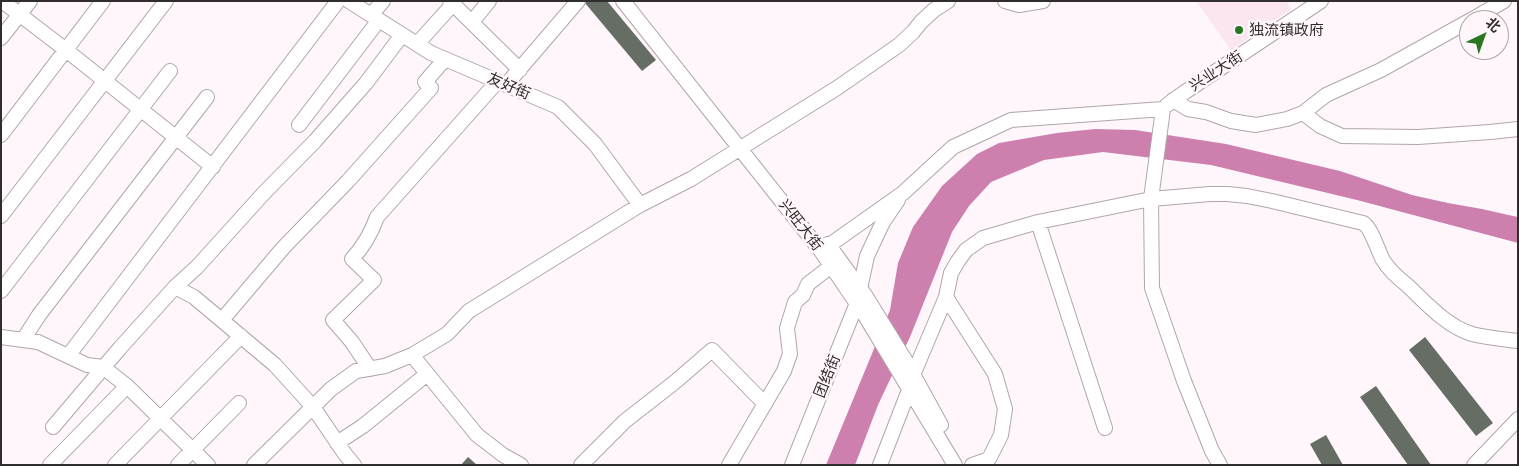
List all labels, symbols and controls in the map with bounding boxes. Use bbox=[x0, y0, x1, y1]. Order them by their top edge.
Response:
north arrow bbox=[1459, 10, 1509, 60]
text: 北 bbox=[1483, 13, 1505, 35]
place label: 独流镇政府 bbox=[1249, 21, 1324, 39]
marker: 独流镇政府 bbox=[1233, 24, 1245, 36]
street label: 兴业大街 bbox=[1186, 47, 1246, 95]
street label: 友好街 bbox=[485, 69, 533, 103]
street label: 兴旺大街 bbox=[775, 196, 827, 254]
street label: 团结街 bbox=[810, 352, 844, 400]

